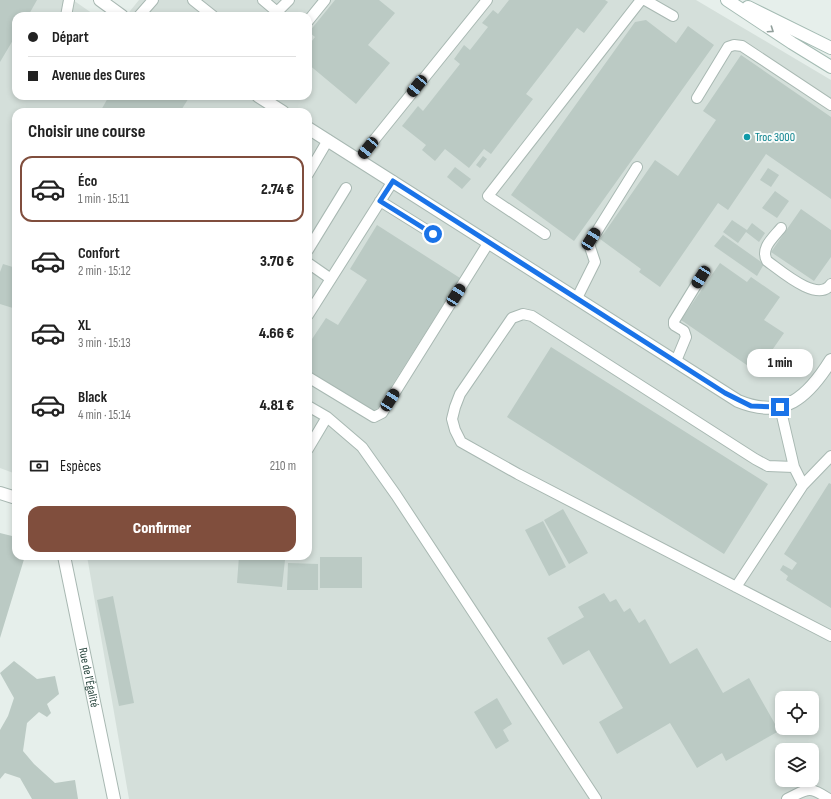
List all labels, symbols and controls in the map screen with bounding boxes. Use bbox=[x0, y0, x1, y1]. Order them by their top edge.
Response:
one-way arrow bbox=[767, 25, 774, 32]
text: Départ bbox=[52, 28, 89, 47]
text: Avenue des Cures bbox=[52, 66, 145, 85]
car bbox=[405, 73, 429, 99]
text: Choisir une course bbox=[28, 121, 145, 142]
place label: Troc 3000 bbox=[755, 130, 795, 145]
marker: Troc 3000 bbox=[742, 132, 752, 142]
car bbox=[356, 135, 380, 161]
icon: car bbox=[30, 171, 66, 207]
text: Éco bbox=[78, 172, 97, 191]
text: 2.74 € bbox=[261, 180, 294, 199]
text: 1 min · 15:11 bbox=[78, 191, 129, 207]
route start bbox=[424, 225, 442, 243]
car bbox=[580, 226, 602, 252]
icon: car bbox=[30, 243, 66, 279]
text: Confort bbox=[78, 244, 120, 263]
text: 3.70 € bbox=[260, 252, 294, 271]
text: 2 min · 15:12 bbox=[78, 263, 131, 279]
car bbox=[690, 264, 712, 290]
car bbox=[445, 282, 467, 308]
icon: car bbox=[30, 315, 66, 351]
text: XL bbox=[78, 316, 91, 335]
text: 4.66 € bbox=[259, 324, 294, 343]
text: 3 min · 15:13 bbox=[78, 335, 131, 351]
callout: 1 min bbox=[747, 349, 813, 377]
text: 1 min bbox=[768, 355, 792, 371]
icon: car bbox=[30, 387, 66, 423]
car bbox=[379, 387, 401, 413]
text: Black bbox=[78, 388, 107, 407]
text: 4.81 € bbox=[260, 396, 294, 415]
route end bbox=[771, 398, 789, 416]
text: 4 min · 15:14 bbox=[78, 407, 131, 423]
icon: cash bbox=[28, 455, 50, 477]
text: Espèces bbox=[60, 457, 101, 476]
text: 210 m bbox=[270, 458, 296, 474]
button: Confirmer bbox=[28, 506, 296, 552]
street label: Rue de l'Égalité bbox=[75, 646, 102, 709]
map controls bbox=[775, 691, 819, 787]
button: locate bbox=[775, 691, 819, 735]
button: layers bbox=[775, 743, 819, 787]

